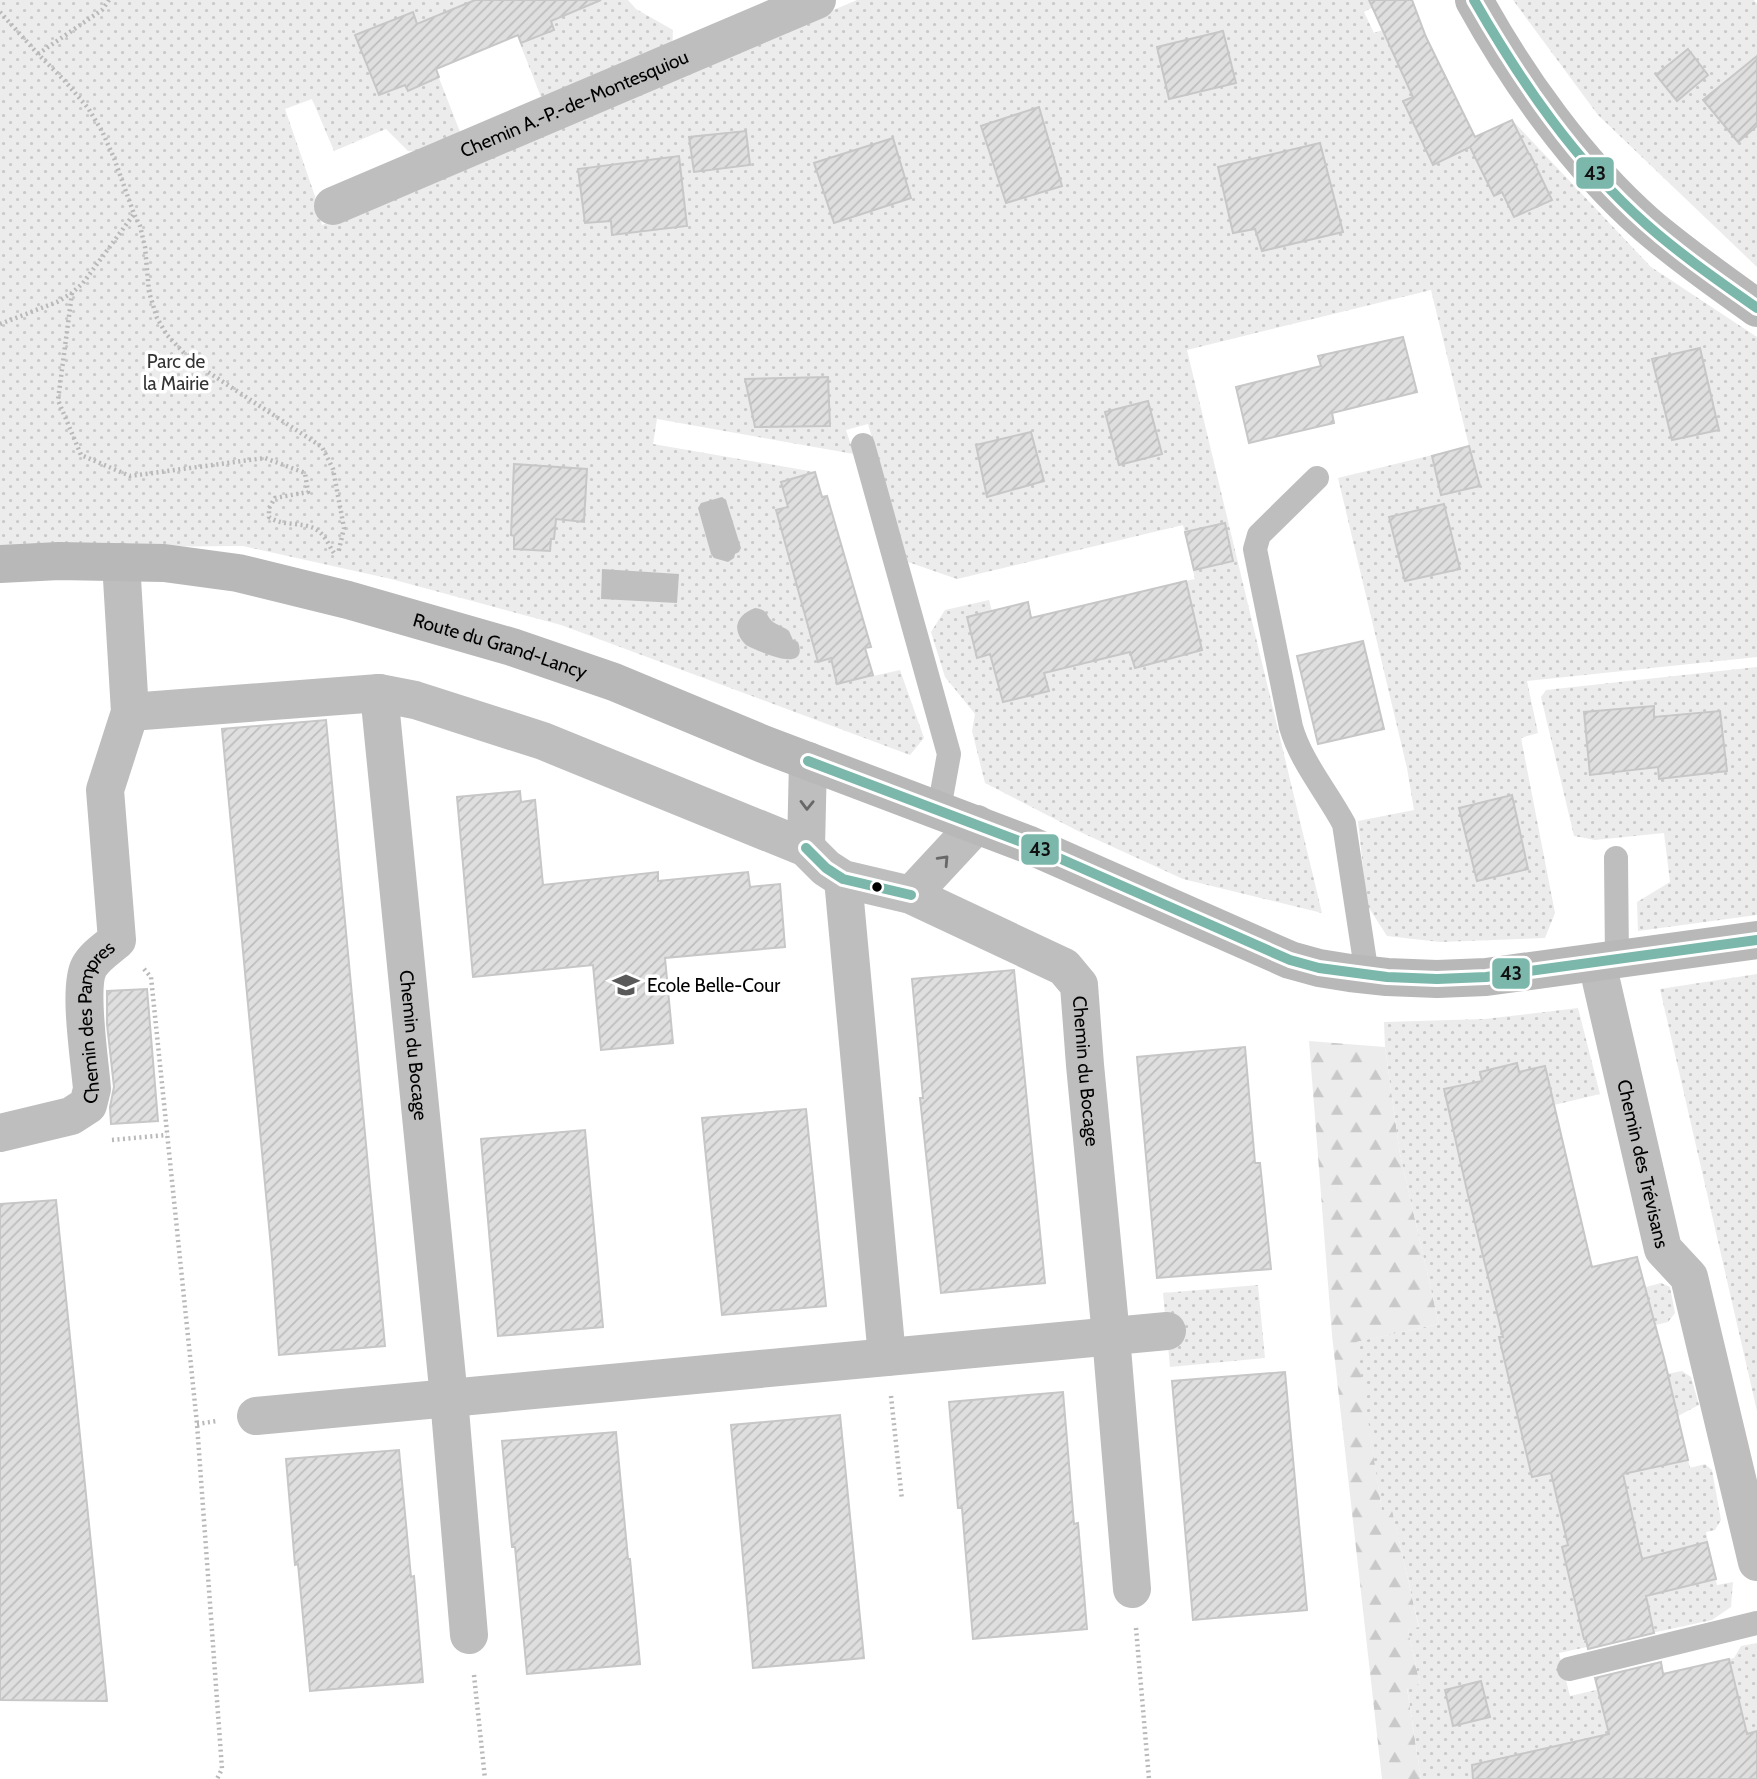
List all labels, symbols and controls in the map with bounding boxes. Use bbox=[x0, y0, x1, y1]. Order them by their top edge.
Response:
street label: Chemin A.-P.-de-Montesquiou bbox=[457, 45, 692, 163]
line badge: 43 bbox=[1575, 156, 1615, 190]
text: 43 bbox=[1584, 162, 1606, 185]
park label: Parc de la Mairie bbox=[143, 350, 209, 395]
street label: Route du Grand-Lancy bbox=[410, 608, 591, 684]
one-way arrow bbox=[799, 800, 815, 811]
line badge: 43 bbox=[1020, 833, 1060, 866]
text: 43 bbox=[1029, 838, 1051, 861]
one-way arrow bbox=[936, 855, 949, 868]
unlabelled marker bbox=[870, 880, 884, 894]
street label: Chemin des Pampres bbox=[73, 936, 119, 1106]
line badge: 43 bbox=[1491, 957, 1531, 990]
text: 43 bbox=[1500, 962, 1522, 985]
street label: Chemin du Bocage bbox=[395, 969, 432, 1122]
school or university icon: Ecole Belle-Cour bbox=[611, 970, 641, 1000]
place label: Ecole Belle-Cour bbox=[647, 974, 780, 997]
street label: Chemin du Bocage bbox=[1068, 995, 1104, 1148]
street label: Chemin des Trévisans bbox=[1612, 1077, 1673, 1251]

